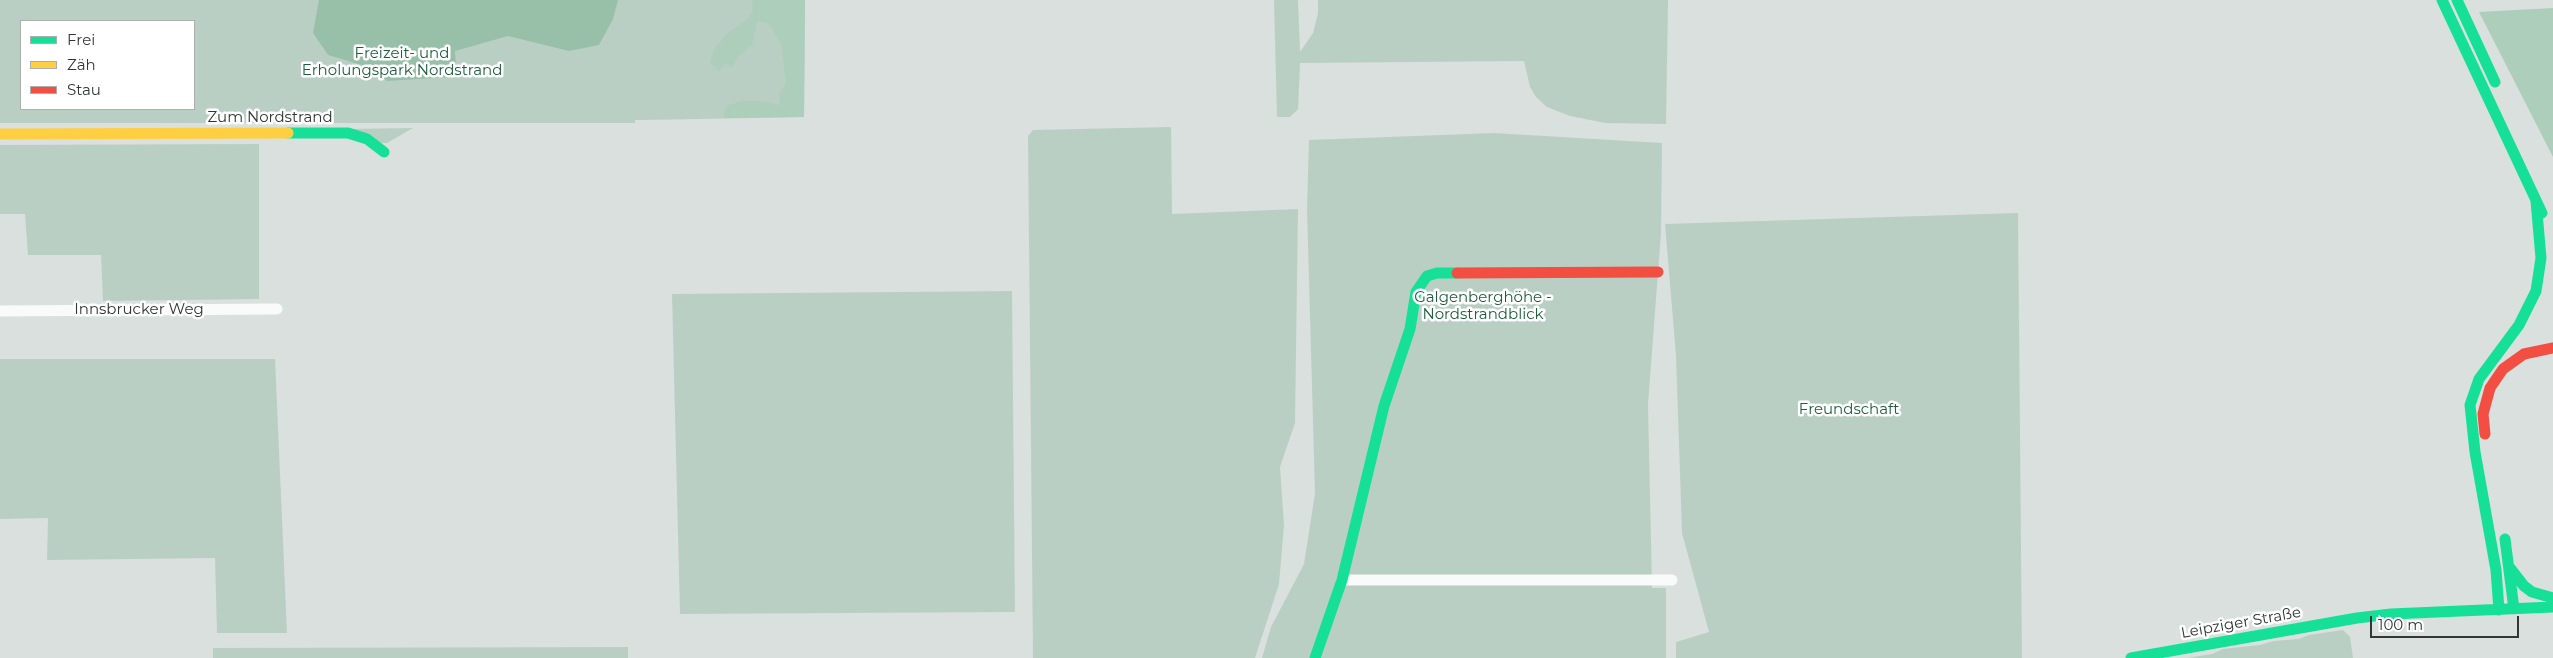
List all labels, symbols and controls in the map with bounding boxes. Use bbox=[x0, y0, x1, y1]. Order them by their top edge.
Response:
legend bbox=[20, 20, 195, 110]
text: Frei bbox=[67, 30, 95, 49]
park label: Freizeit- und Erholungspark Nordstrand bbox=[302, 45, 502, 80]
text: Zäh bbox=[67, 55, 96, 74]
text: Stau bbox=[67, 80, 101, 99]
street label: Zum Nordstrand bbox=[207, 109, 333, 127]
park label: Galgenberghöhe - Nordstrandblick bbox=[1414, 289, 1552, 324]
street label: Innsbrucker Weg bbox=[74, 301, 204, 319]
park label: Freundschaft bbox=[1799, 401, 1899, 419]
street label: Leipziger Straße bbox=[2180, 604, 2302, 642]
scale bar bbox=[2373, 606, 2522, 638]
text: 100 m bbox=[2378, 615, 2423, 634]

